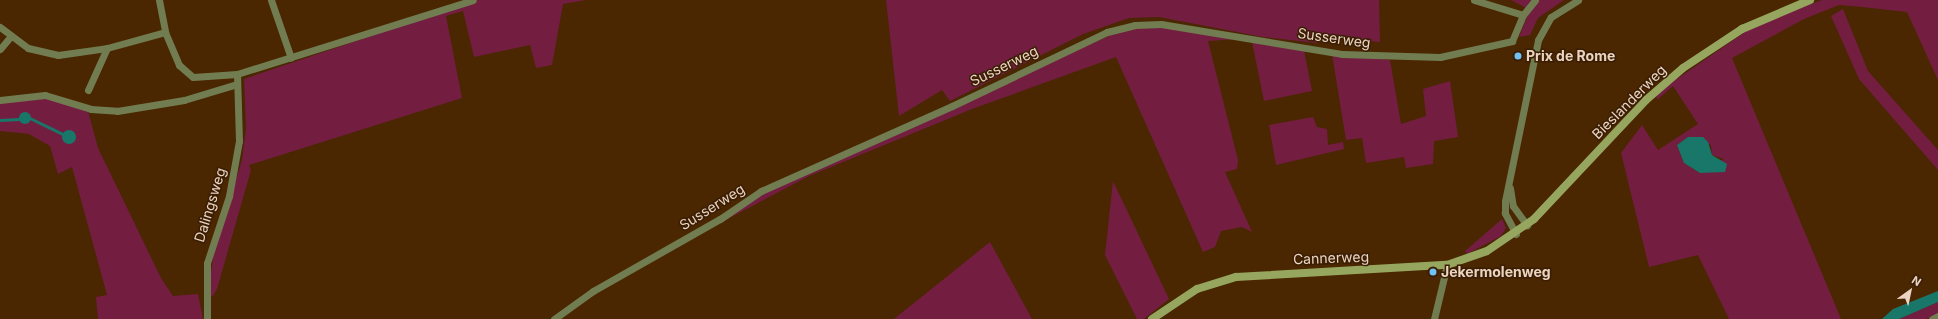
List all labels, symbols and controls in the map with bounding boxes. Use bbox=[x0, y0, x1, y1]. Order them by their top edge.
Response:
street label: Susserweg bbox=[1296, 25, 1372, 51]
street label: Susserweg bbox=[967, 42, 1041, 90]
place label: Prix de Rome bbox=[1526, 48, 1615, 64]
marker: Prix de Rome bbox=[1513, 51, 1523, 61]
street label: Bieslanderweg bbox=[1589, 62, 1669, 142]
street label: Dalingsweg bbox=[191, 166, 229, 244]
street label: Susserweg bbox=[676, 180, 748, 234]
street label: Cannerweg bbox=[1293, 248, 1369, 268]
place label: Jekermolenweg bbox=[1441, 264, 1551, 280]
marker: Jekermolenweg bbox=[1428, 267, 1438, 277]
north arrow bbox=[1890, 271, 1930, 311]
text: N bbox=[1909, 273, 1924, 289]

